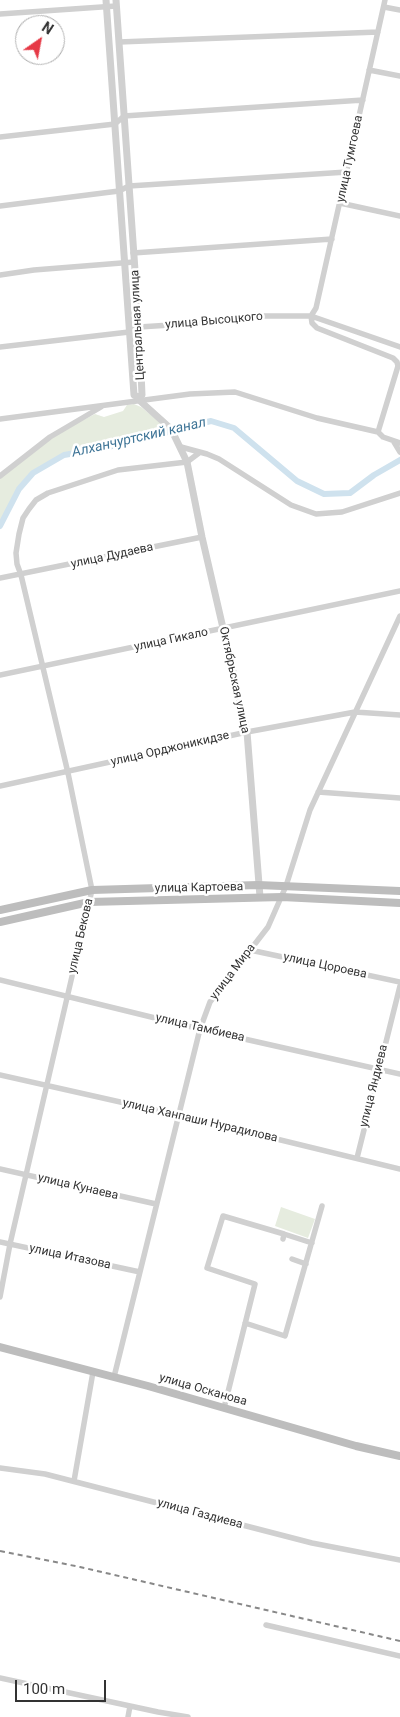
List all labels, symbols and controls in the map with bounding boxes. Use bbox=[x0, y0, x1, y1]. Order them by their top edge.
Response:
north arrow bbox=[15, 15, 65, 65]
text: N bbox=[39, 19, 56, 38]
street label: улица Тумгоева bbox=[334, 114, 366, 204]
street label: Центральная улица bbox=[128, 269, 148, 381]
street label: улица Высоцкого bbox=[165, 310, 263, 332]
water label: Алханчуртский канал bbox=[70, 414, 208, 462]
street label: улица Дудаева bbox=[70, 540, 154, 572]
street label: улица Гикало bbox=[133, 625, 209, 655]
street label: Октябрьская улица bbox=[216, 625, 252, 735]
street label: улица Орджоникидзе bbox=[109, 728, 231, 770]
street label: улица Картоева bbox=[155, 880, 243, 896]
street label: улица Бекова bbox=[65, 897, 97, 975]
street label: улица Мира bbox=[207, 941, 259, 1003]
street label: улица Цороева bbox=[282, 950, 368, 982]
street label: улица Тамбиева bbox=[154, 1011, 246, 1045]
street label: улица Яндиева bbox=[357, 1043, 391, 1129]
street label: улица Ханпаши Нурадилова bbox=[121, 1096, 279, 1146]
street label: улица Кунаева bbox=[36, 1171, 120, 1203]
street label: улица Итазова bbox=[28, 1241, 112, 1273]
street label: улица Осканова bbox=[157, 1371, 249, 1409]
street label: улица Газдиева bbox=[156, 1496, 244, 1532]
scale bar bbox=[18, 1670, 109, 1702]
text: 100 m bbox=[23, 1680, 65, 1698]

